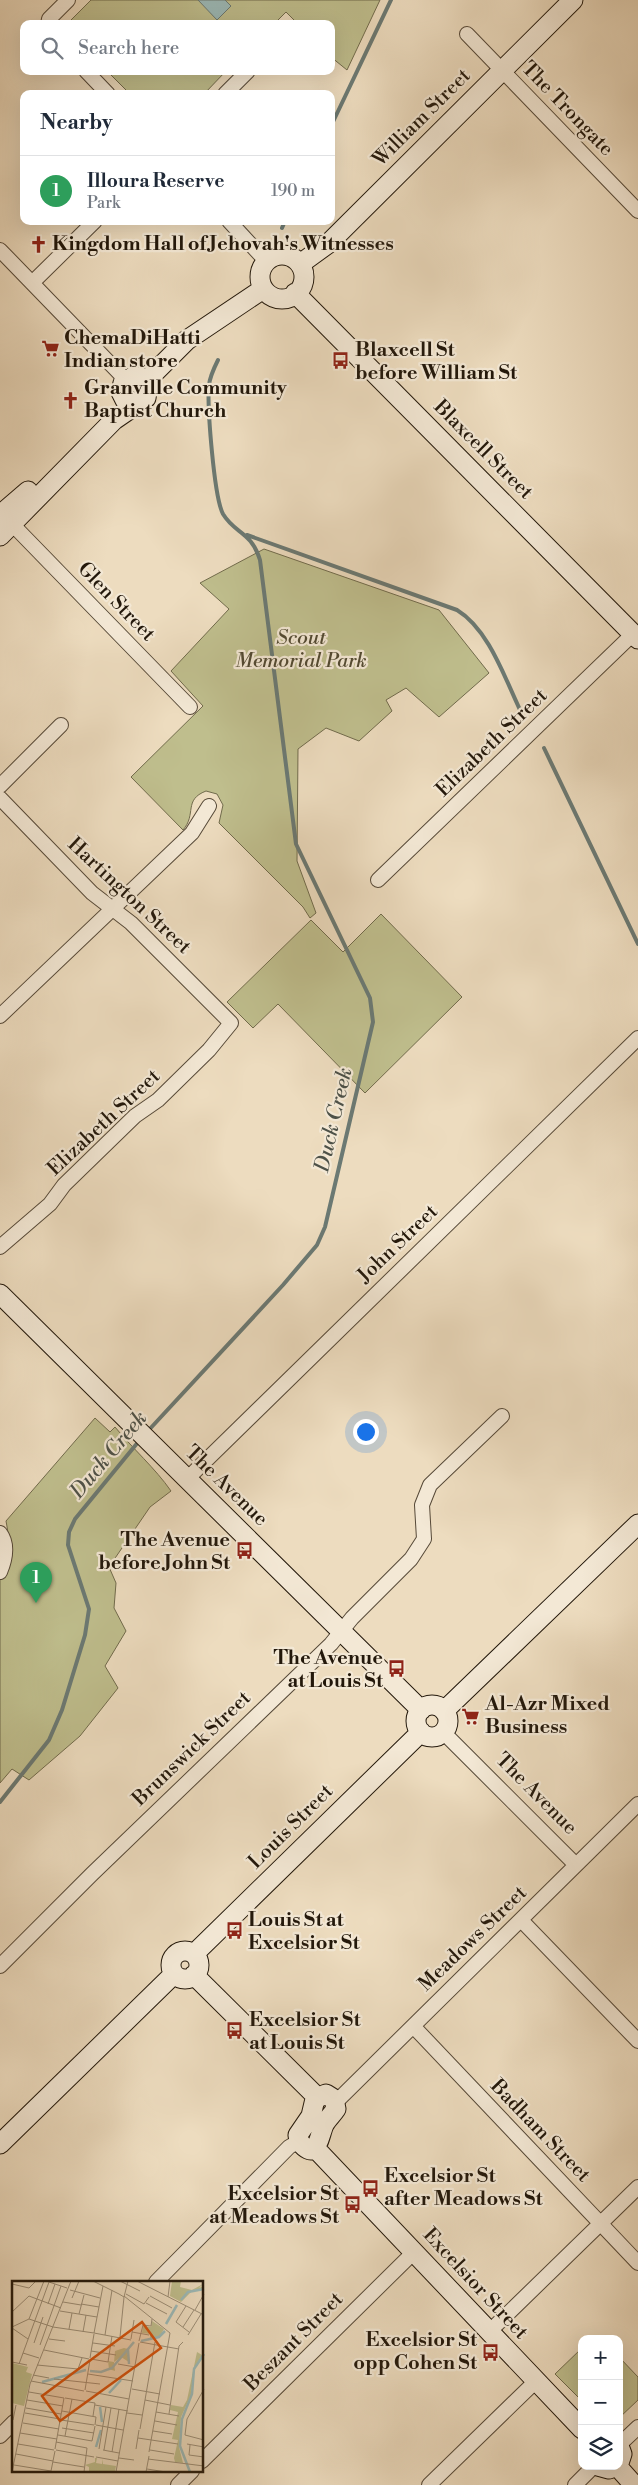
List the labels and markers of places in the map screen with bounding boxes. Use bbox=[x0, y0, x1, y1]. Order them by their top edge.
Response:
place label: Kingdom Hall of Jehovah's Witnesses bbox=[52, 232, 394, 257]
church icon: Kingdom Hall of Jehovah's Witnesses bbox=[28, 234, 48, 254]
place label: ChemaDiHatti Indian store bbox=[64, 326, 201, 374]
place label: Blaxcell St before William St bbox=[355, 338, 518, 386]
supermarket icon: ChemaDiHatti Indian store bbox=[40, 339, 60, 359]
bus stop icon: Blaxcell St before William St bbox=[331, 351, 351, 371]
place label: Granville Community Baptist Church bbox=[84, 376, 288, 424]
church icon: Granville Community Baptist Church bbox=[60, 390, 80, 410]
place label: The Avenue before John St bbox=[98, 1528, 231, 1576]
bus stop icon: The Avenue before John St bbox=[234, 1541, 254, 1561]
pin: 1 bbox=[20, 1562, 52, 1603]
place label: The Avenue at Louis St bbox=[273, 1646, 384, 1694]
bus stop icon: The Avenue at Louis St bbox=[387, 1659, 407, 1679]
place label: Al-Azr Mixed Business bbox=[484, 1692, 610, 1740]
supermarket icon: Al-Azr Mixed Business bbox=[461, 1706, 481, 1726]
place label: Louis St at Excelsior St bbox=[248, 1908, 360, 1956]
bus stop icon: Louis St at Excelsior St bbox=[224, 1921, 244, 1941]
place label: Excelsior St at Louis St bbox=[249, 2008, 361, 2056]
bus stop icon: Excelsior St at Louis St bbox=[225, 2021, 245, 2041]
place label: Excelsior St after Meadows St bbox=[384, 2164, 544, 2212]
bus stop icon: Excelsior St after Meadows St bbox=[360, 2178, 380, 2198]
place label: Excelsior St at Meadows St bbox=[209, 2182, 340, 2230]
bus stop icon: Excelsior St at Meadows St bbox=[343, 2195, 363, 2215]
place label: Excelsior St opp Cohen St bbox=[353, 2328, 478, 2376]
bus stop icon: Excelsior St opp Cohen St bbox=[481, 2342, 501, 2362]

